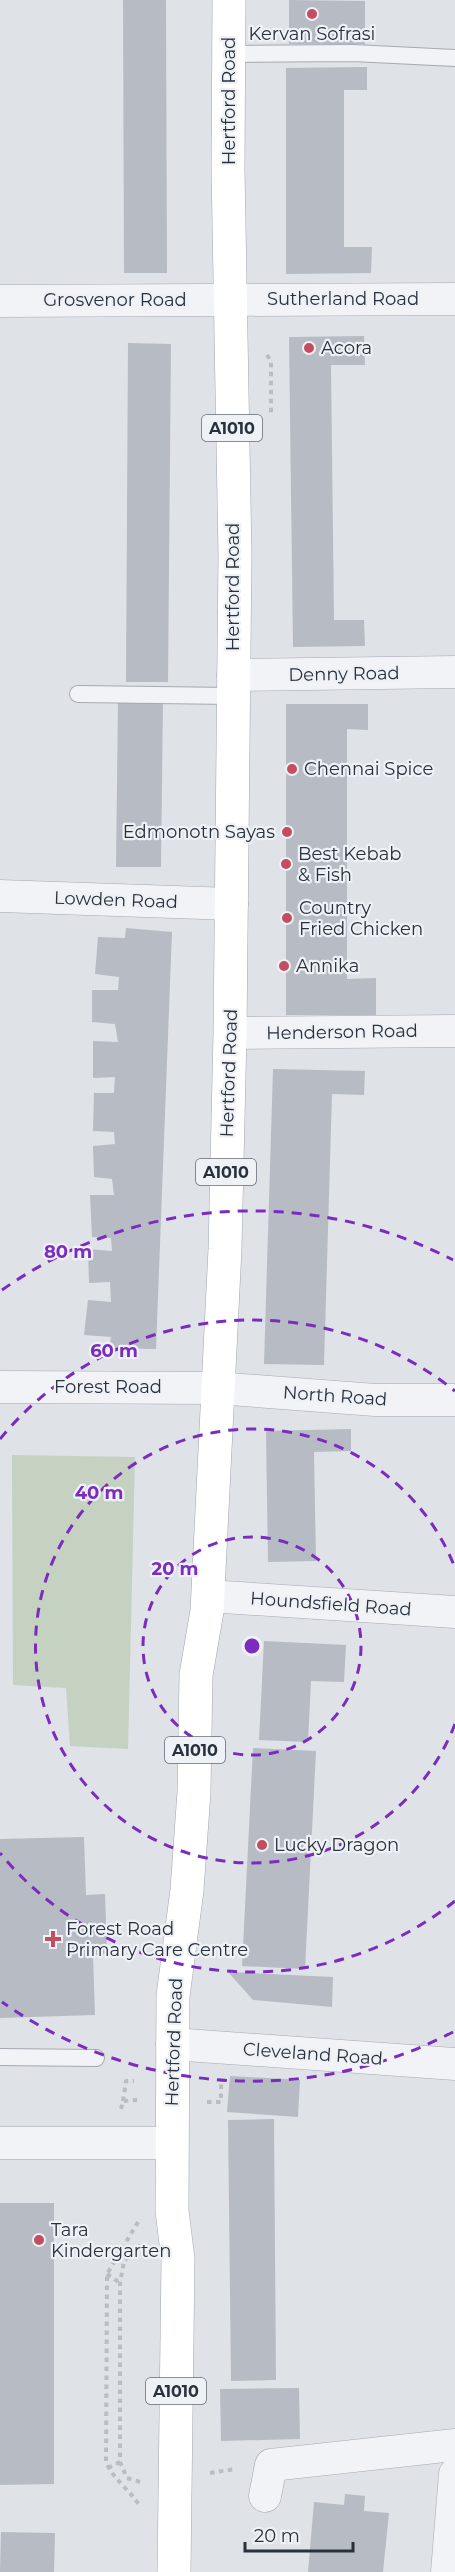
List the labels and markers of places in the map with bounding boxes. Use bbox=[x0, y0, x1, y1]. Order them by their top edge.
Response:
marker: Kervan Sofrasi bbox=[305, 7, 319, 21]
place label: Kervan Sofrasi bbox=[249, 23, 375, 45]
place label: Acora bbox=[321, 337, 372, 359]
marker: Acora bbox=[302, 341, 316, 355]
place label: Chennai Spice bbox=[304, 758, 433, 780]
marker: Chennai Spice bbox=[285, 762, 299, 776]
place label: Edmonotn Sayas bbox=[123, 821, 275, 843]
marker: Edmonotn Sayas bbox=[280, 825, 294, 839]
place label: Best Kebab & Fish bbox=[298, 843, 401, 886]
marker: Best Kebab & Fish bbox=[279, 857, 293, 871]
place label: Country Fried Chicken bbox=[299, 897, 423, 940]
marker: Country Fried Chicken bbox=[280, 911, 294, 925]
place label: Annika bbox=[296, 955, 359, 977]
marker: Annika bbox=[277, 959, 291, 973]
centre of rings bbox=[242, 1636, 262, 1656]
place label: Lucky Dragon bbox=[274, 1834, 399, 1856]
marker: Lucky Dragon bbox=[255, 1838, 269, 1852]
place label: Forest Road Primary Care Centre bbox=[66, 1918, 248, 1961]
marker: Forest Road Primary Care Centre bbox=[44, 1930, 62, 1948]
place label: Tara Kindergarten bbox=[51, 2219, 171, 2262]
marker: Tara Kindergarten bbox=[32, 2233, 46, 2247]

